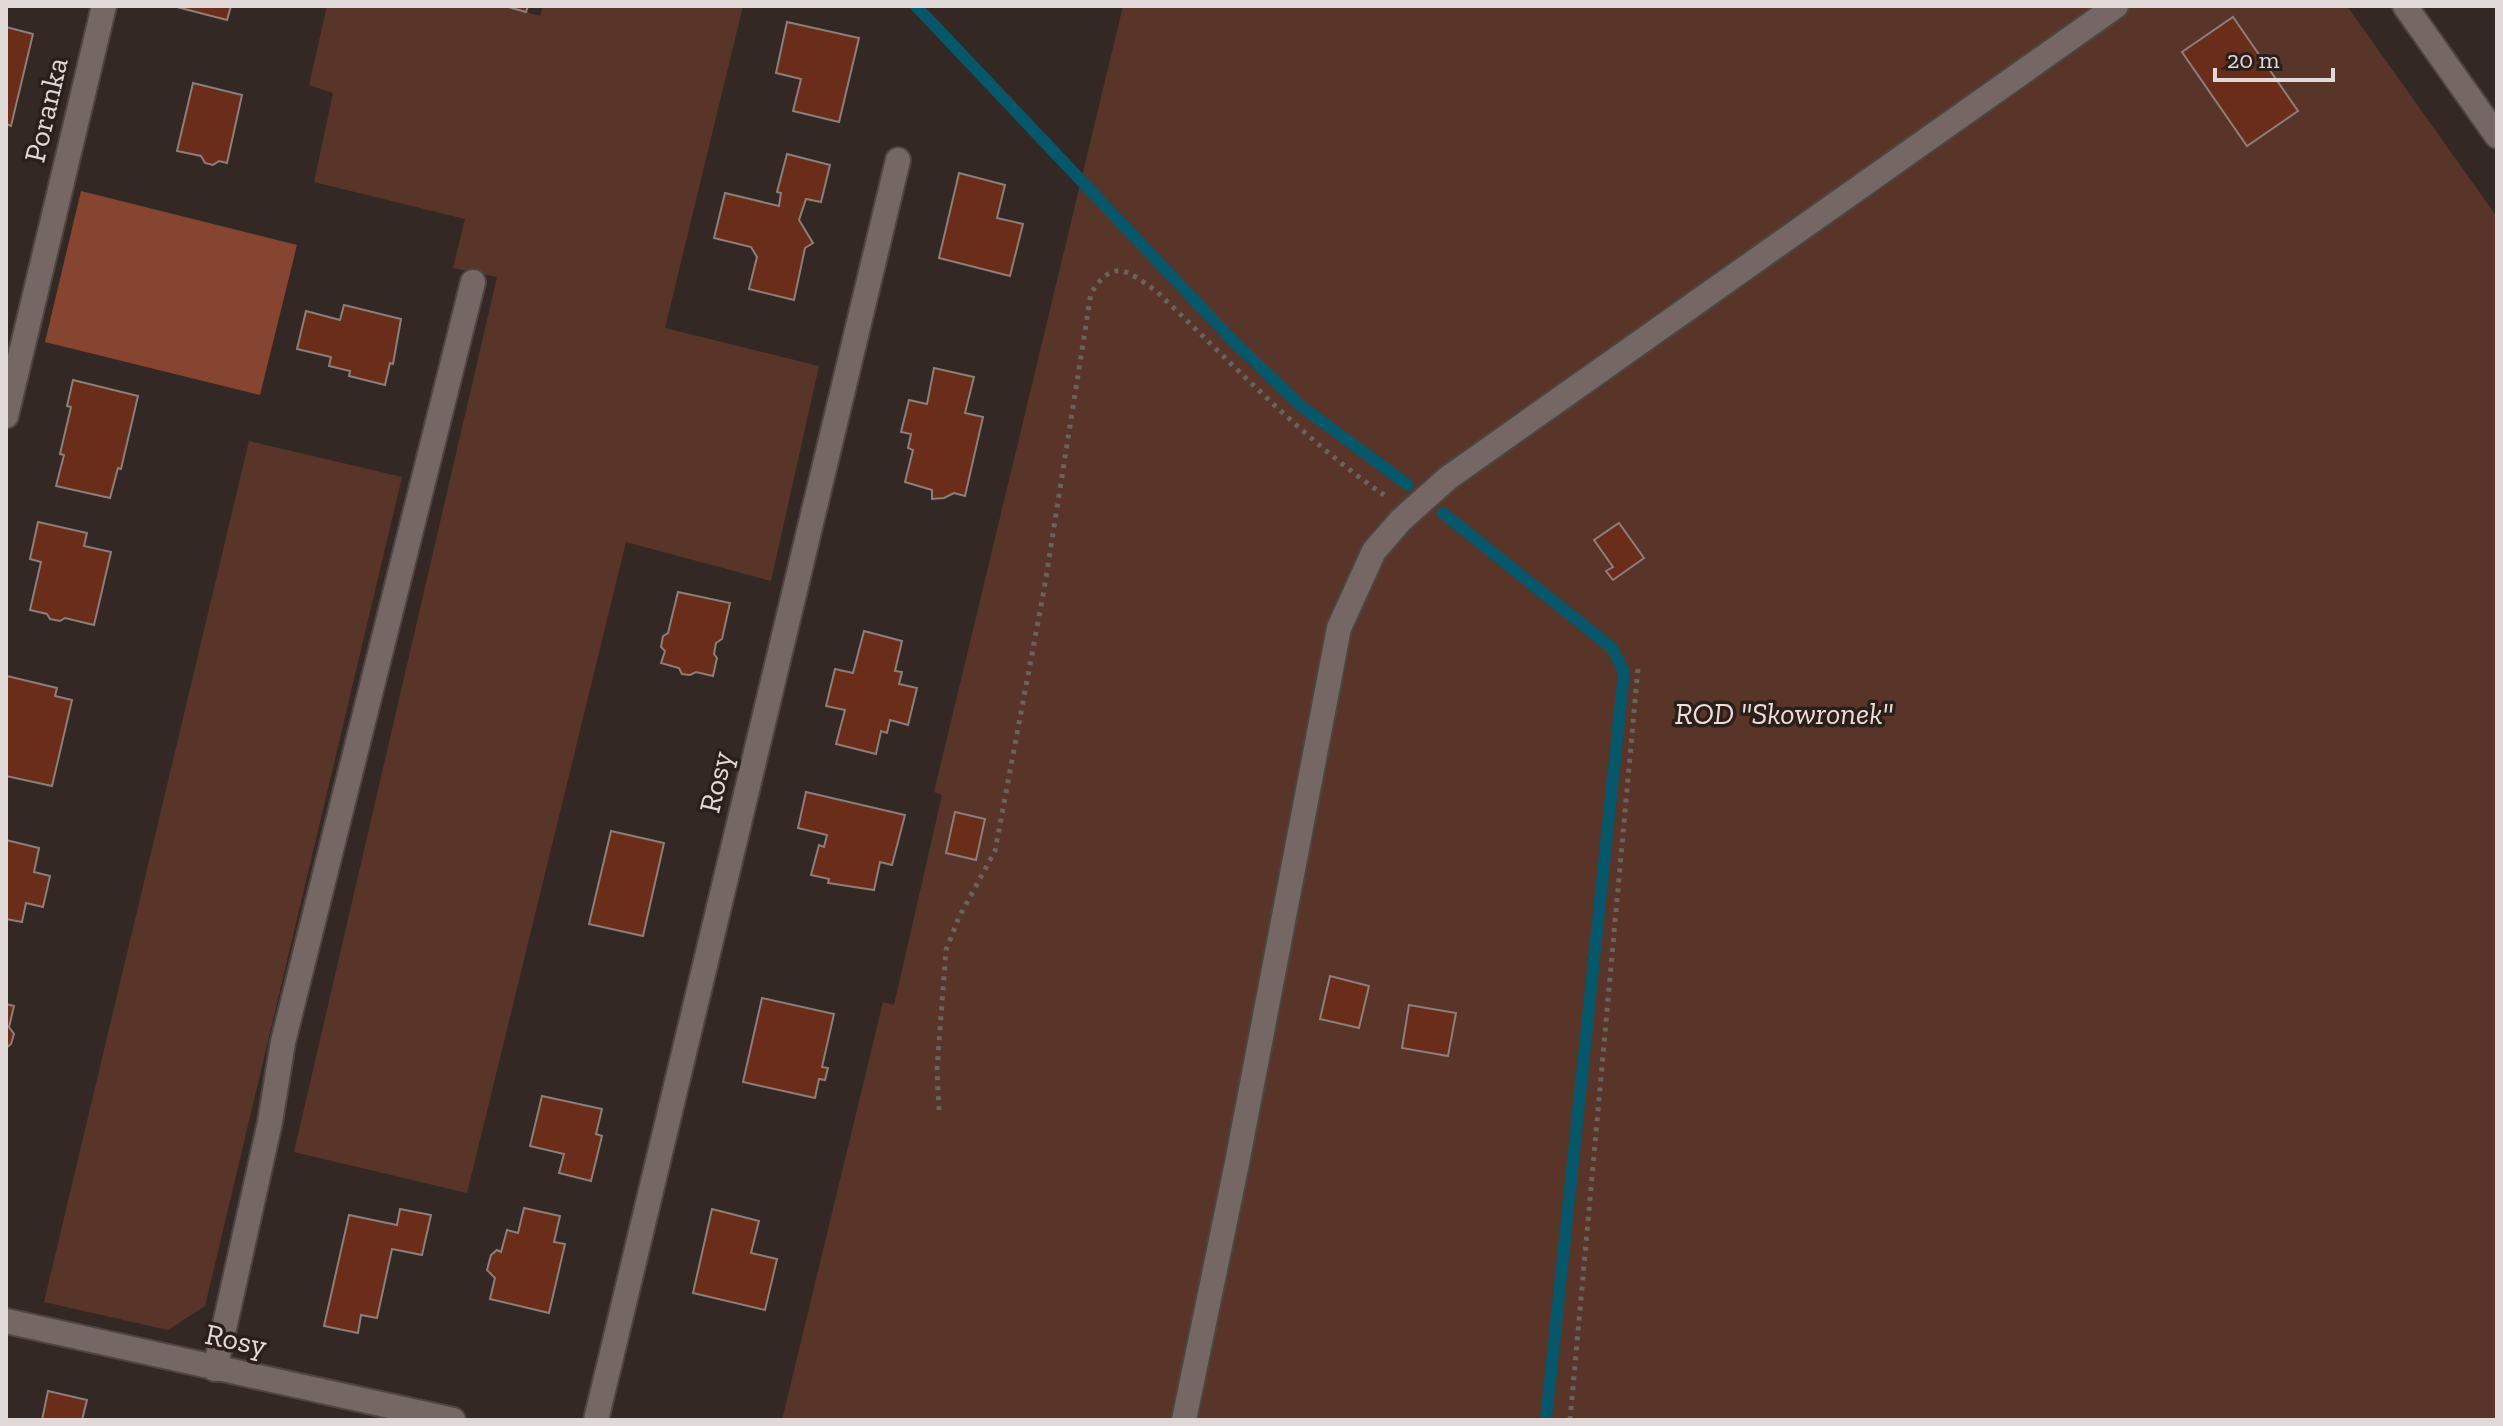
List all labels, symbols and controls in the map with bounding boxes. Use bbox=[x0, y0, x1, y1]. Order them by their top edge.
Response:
scale bar bbox=[2215, 32, 2333, 82]
text: 20 m bbox=[2227, 45, 2280, 74]
street label: Poranka bbox=[17, 54, 75, 166]
park label: ROD "Skowronek" bbox=[1675, 696, 1893, 732]
street label: Rosy bbox=[691, 747, 741, 816]
street label: Rosy bbox=[202, 1316, 271, 1364]

